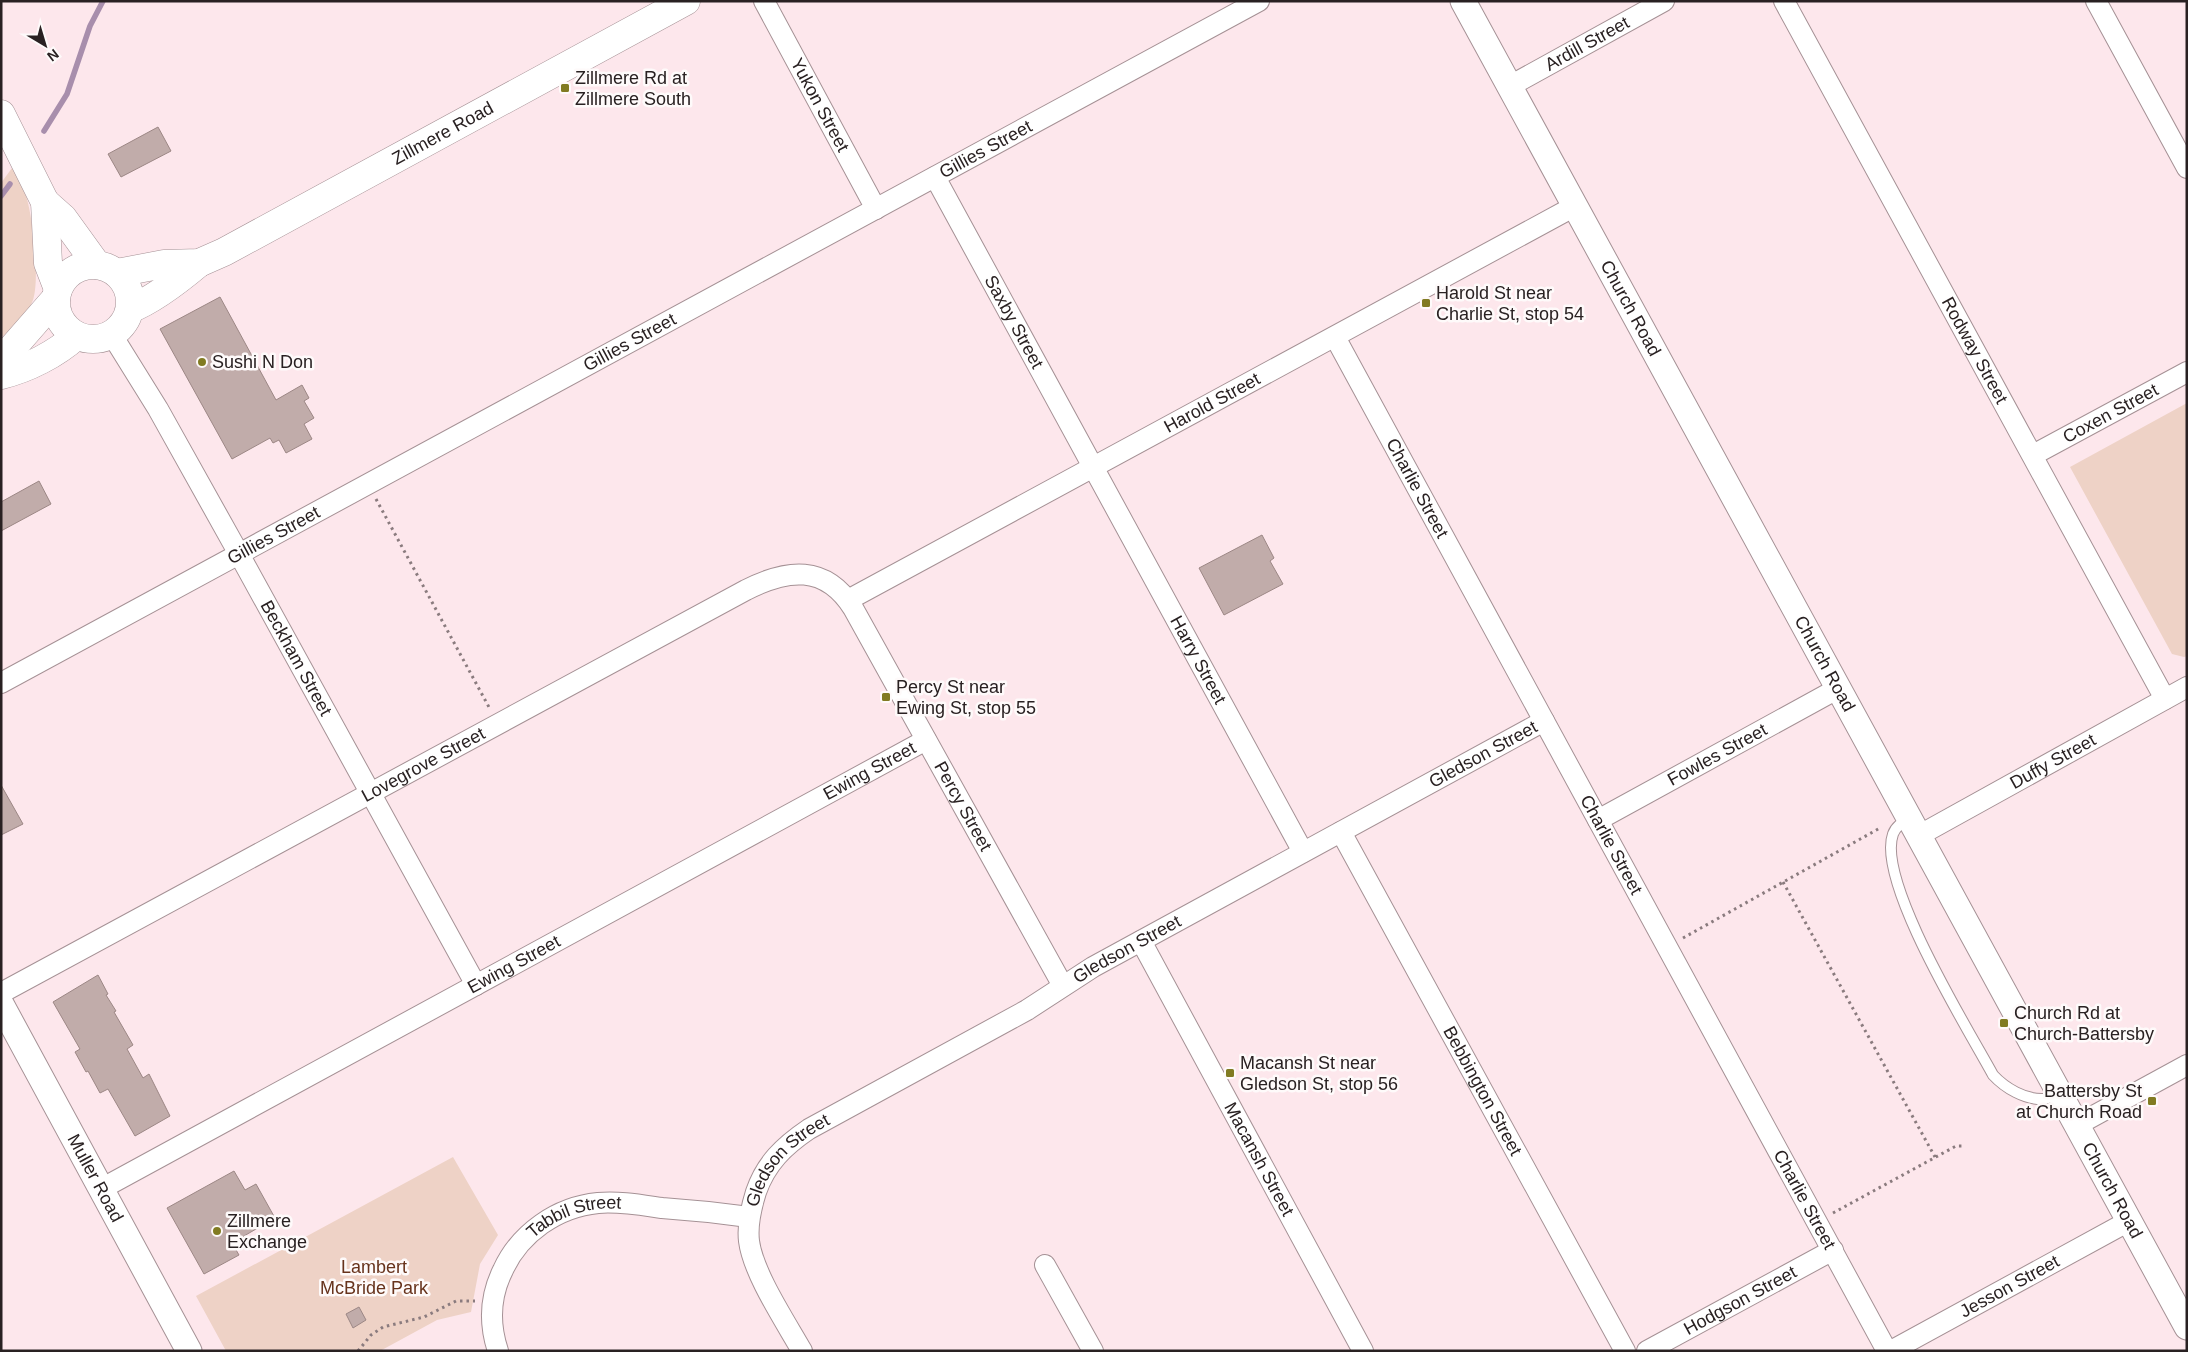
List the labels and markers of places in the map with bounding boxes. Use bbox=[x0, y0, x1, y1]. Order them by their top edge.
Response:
place label: Zillmere Rd at Zillmere South bbox=[575, 68, 691, 109]
marker: Zillmere Rd at Zillmere South bbox=[559, 82, 571, 94]
place label: Harold St near Charlie St, stop 54 bbox=[1436, 283, 1584, 324]
marker: Harold St near Charlie St, stop 54 bbox=[1420, 297, 1432, 309]
place label: Sushi N Don bbox=[212, 352, 313, 372]
marker: Sushi N Don bbox=[196, 356, 208, 368]
place label: Percy St near Ewing St, stop 55 bbox=[896, 677, 1036, 718]
marker: Percy St near Ewing St, stop 55 bbox=[880, 691, 892, 703]
place label: Church Rd at Church-Battersby bbox=[2014, 1003, 2154, 1044]
marker: Church Rd at Church-Battersby bbox=[1998, 1017, 2010, 1029]
place label: Macansh St near Gledson St, stop 56 bbox=[1240, 1053, 1398, 1094]
marker: Macansh St near Gledson St, stop 56 bbox=[1224, 1067, 1236, 1079]
place label: Battersby St at Church Road bbox=[2016, 1081, 2142, 1122]
marker: Battersby St at Church Road bbox=[2146, 1095, 2158, 1107]
place label: Zillmere Exchange bbox=[227, 1211, 307, 1252]
marker: Zillmere Exchange bbox=[211, 1225, 223, 1237]

